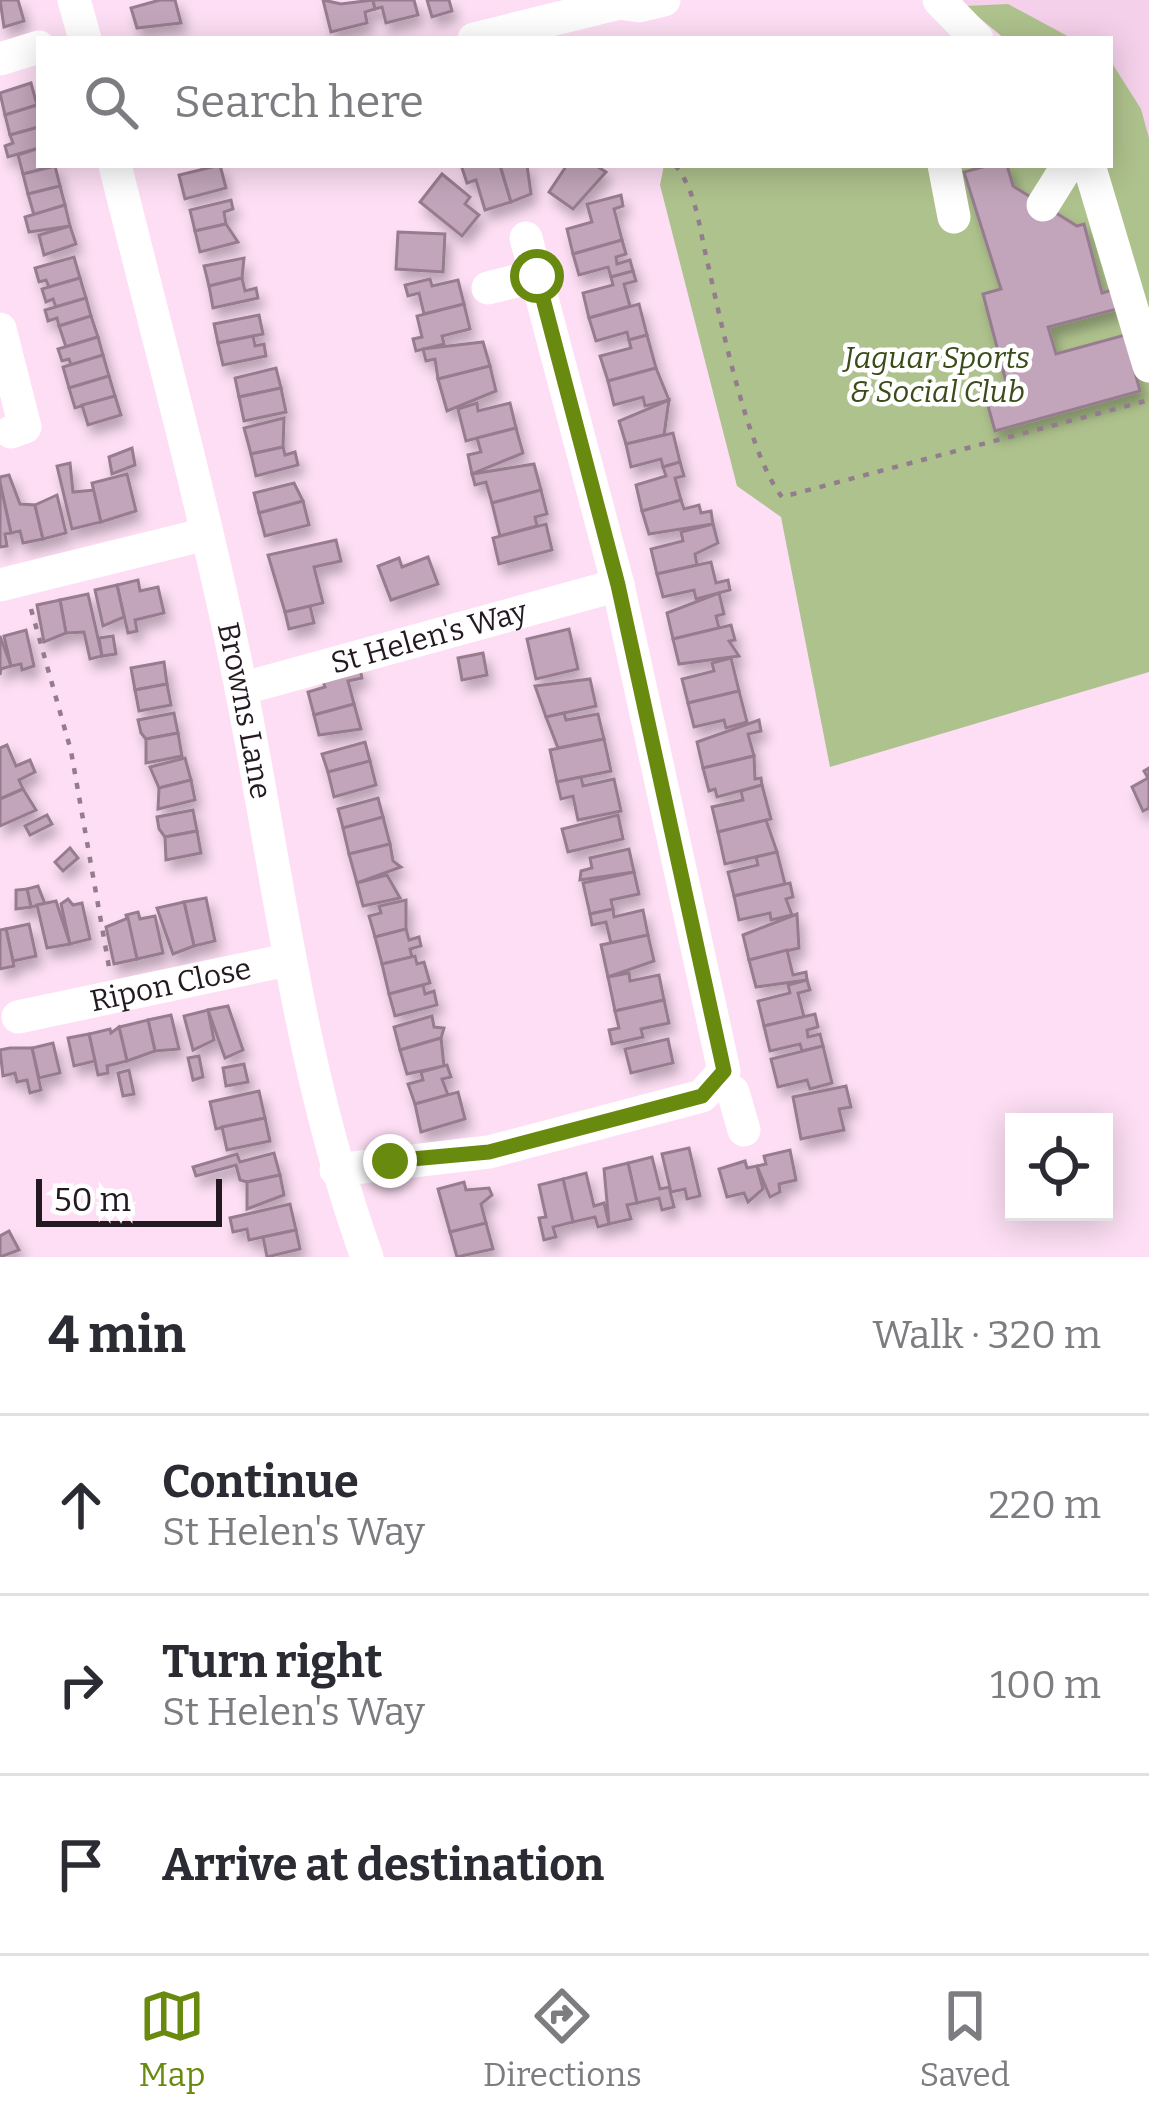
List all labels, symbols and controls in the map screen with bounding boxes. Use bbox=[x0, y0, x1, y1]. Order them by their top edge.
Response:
search box bbox=[36, 36, 1113, 168]
icon: search bbox=[78, 69, 144, 135]
text: Search here bbox=[174, 75, 424, 129]
route start bbox=[510, 249, 564, 303]
park label: Jaguar Sports & Social Club bbox=[841, 340, 1030, 410]
street label: St Helen's Way bbox=[327, 593, 531, 681]
street label: Browns Lane bbox=[210, 619, 279, 802]
street label: Ripon Close bbox=[87, 950, 254, 1019]
map controls bbox=[1005, 1113, 1113, 1221]
button: locate bbox=[1005, 1113, 1113, 1221]
route end bbox=[363, 1134, 417, 1188]
scale bar bbox=[36, 1173, 222, 1226]
text: 50 m bbox=[54, 1180, 131, 1220]
text: 4 min bbox=[48, 1304, 186, 1366]
text: Walk · 320 m bbox=[872, 1312, 1101, 1358]
text: Continue bbox=[162, 1455, 359, 1509]
icon: ahead bbox=[48, 1472, 114, 1538]
text: 220 m bbox=[989, 1482, 1101, 1528]
text: St Helen's Way bbox=[162, 1509, 425, 1555]
text: Turn right bbox=[162, 1635, 382, 1689]
icon: right bbox=[48, 1652, 114, 1718]
text: 100 m bbox=[990, 1662, 1101, 1708]
text: St Helen's Way bbox=[162, 1689, 425, 1735]
icon: arrive bbox=[48, 1832, 114, 1898]
text: Arrive at destination bbox=[162, 1838, 604, 1892]
tab: Map bbox=[139, 1983, 205, 2095]
tab: Directions bbox=[483, 1983, 642, 2095]
tab: Saved bbox=[920, 1983, 1010, 2095]

